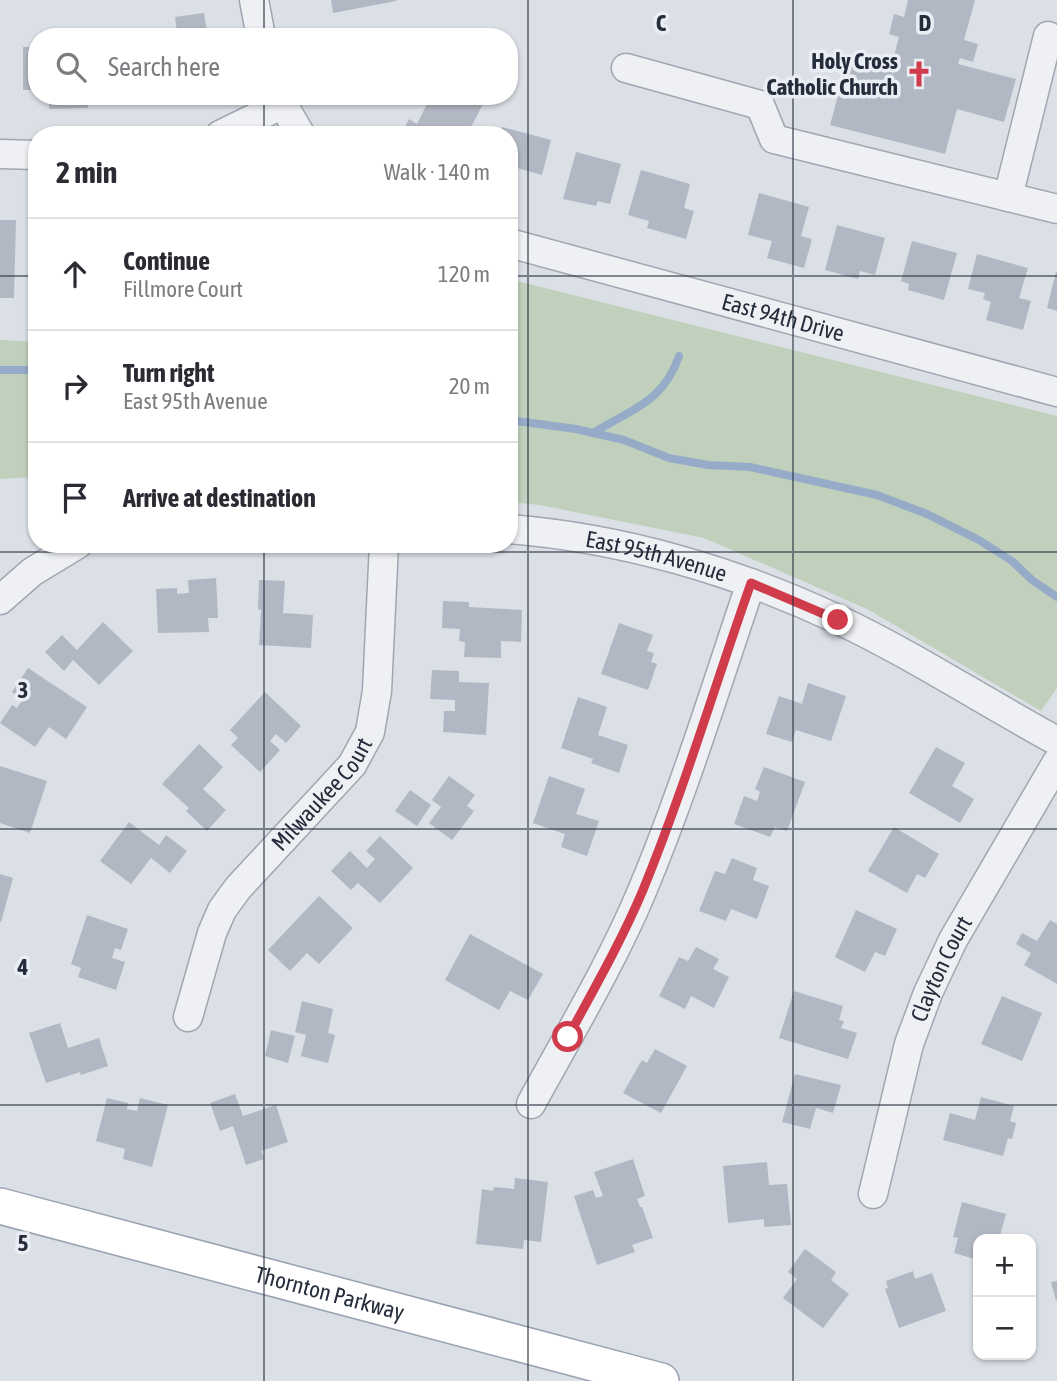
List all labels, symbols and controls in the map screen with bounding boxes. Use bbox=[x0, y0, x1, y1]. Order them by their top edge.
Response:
text: C bbox=[656, 10, 667, 36]
text: D bbox=[919, 10, 932, 36]
search box bbox=[28, 28, 518, 105]
icon: search bbox=[52, 48, 90, 86]
place label: Holy Cross Catholic Church bbox=[766, 48, 898, 100]
text: Search here bbox=[108, 52, 220, 82]
church icon: Holy Cross Catholic Church bbox=[904, 59, 934, 89]
text: 2 min bbox=[56, 155, 117, 189]
text: Walk · 140 m bbox=[384, 159, 490, 185]
text: Continue bbox=[123, 246, 210, 276]
icon: ahead bbox=[56, 255, 94, 293]
text: 120 m bbox=[438, 261, 490, 287]
text: Fillmore Court bbox=[123, 276, 243, 302]
street label: East 94th Drive bbox=[719, 288, 847, 347]
text: Turn right bbox=[123, 358, 214, 388]
icon: right bbox=[56, 367, 94, 405]
text: 20 m bbox=[449, 373, 490, 399]
text: East 95th Avenue bbox=[123, 388, 268, 414]
icon: arrive bbox=[56, 479, 94, 517]
text: Arrive at destination bbox=[123, 483, 316, 513]
street label: East 95th Avenue bbox=[584, 526, 730, 587]
route end bbox=[822, 604, 853, 635]
text: 3 bbox=[18, 677, 28, 703]
street label: Milwaukee Court bbox=[266, 733, 377, 856]
street label: Clayton Court bbox=[906, 911, 977, 1025]
text: 4 bbox=[17, 954, 29, 980]
route start bbox=[552, 1021, 583, 1052]
text: 5 bbox=[18, 1230, 29, 1256]
map controls bbox=[973, 1234, 1036, 1360]
button: + bbox=[973, 1234, 1036, 1297]
street label: Thornton Parkway bbox=[252, 1261, 407, 1325]
button: − bbox=[973, 1297, 1036, 1360]

